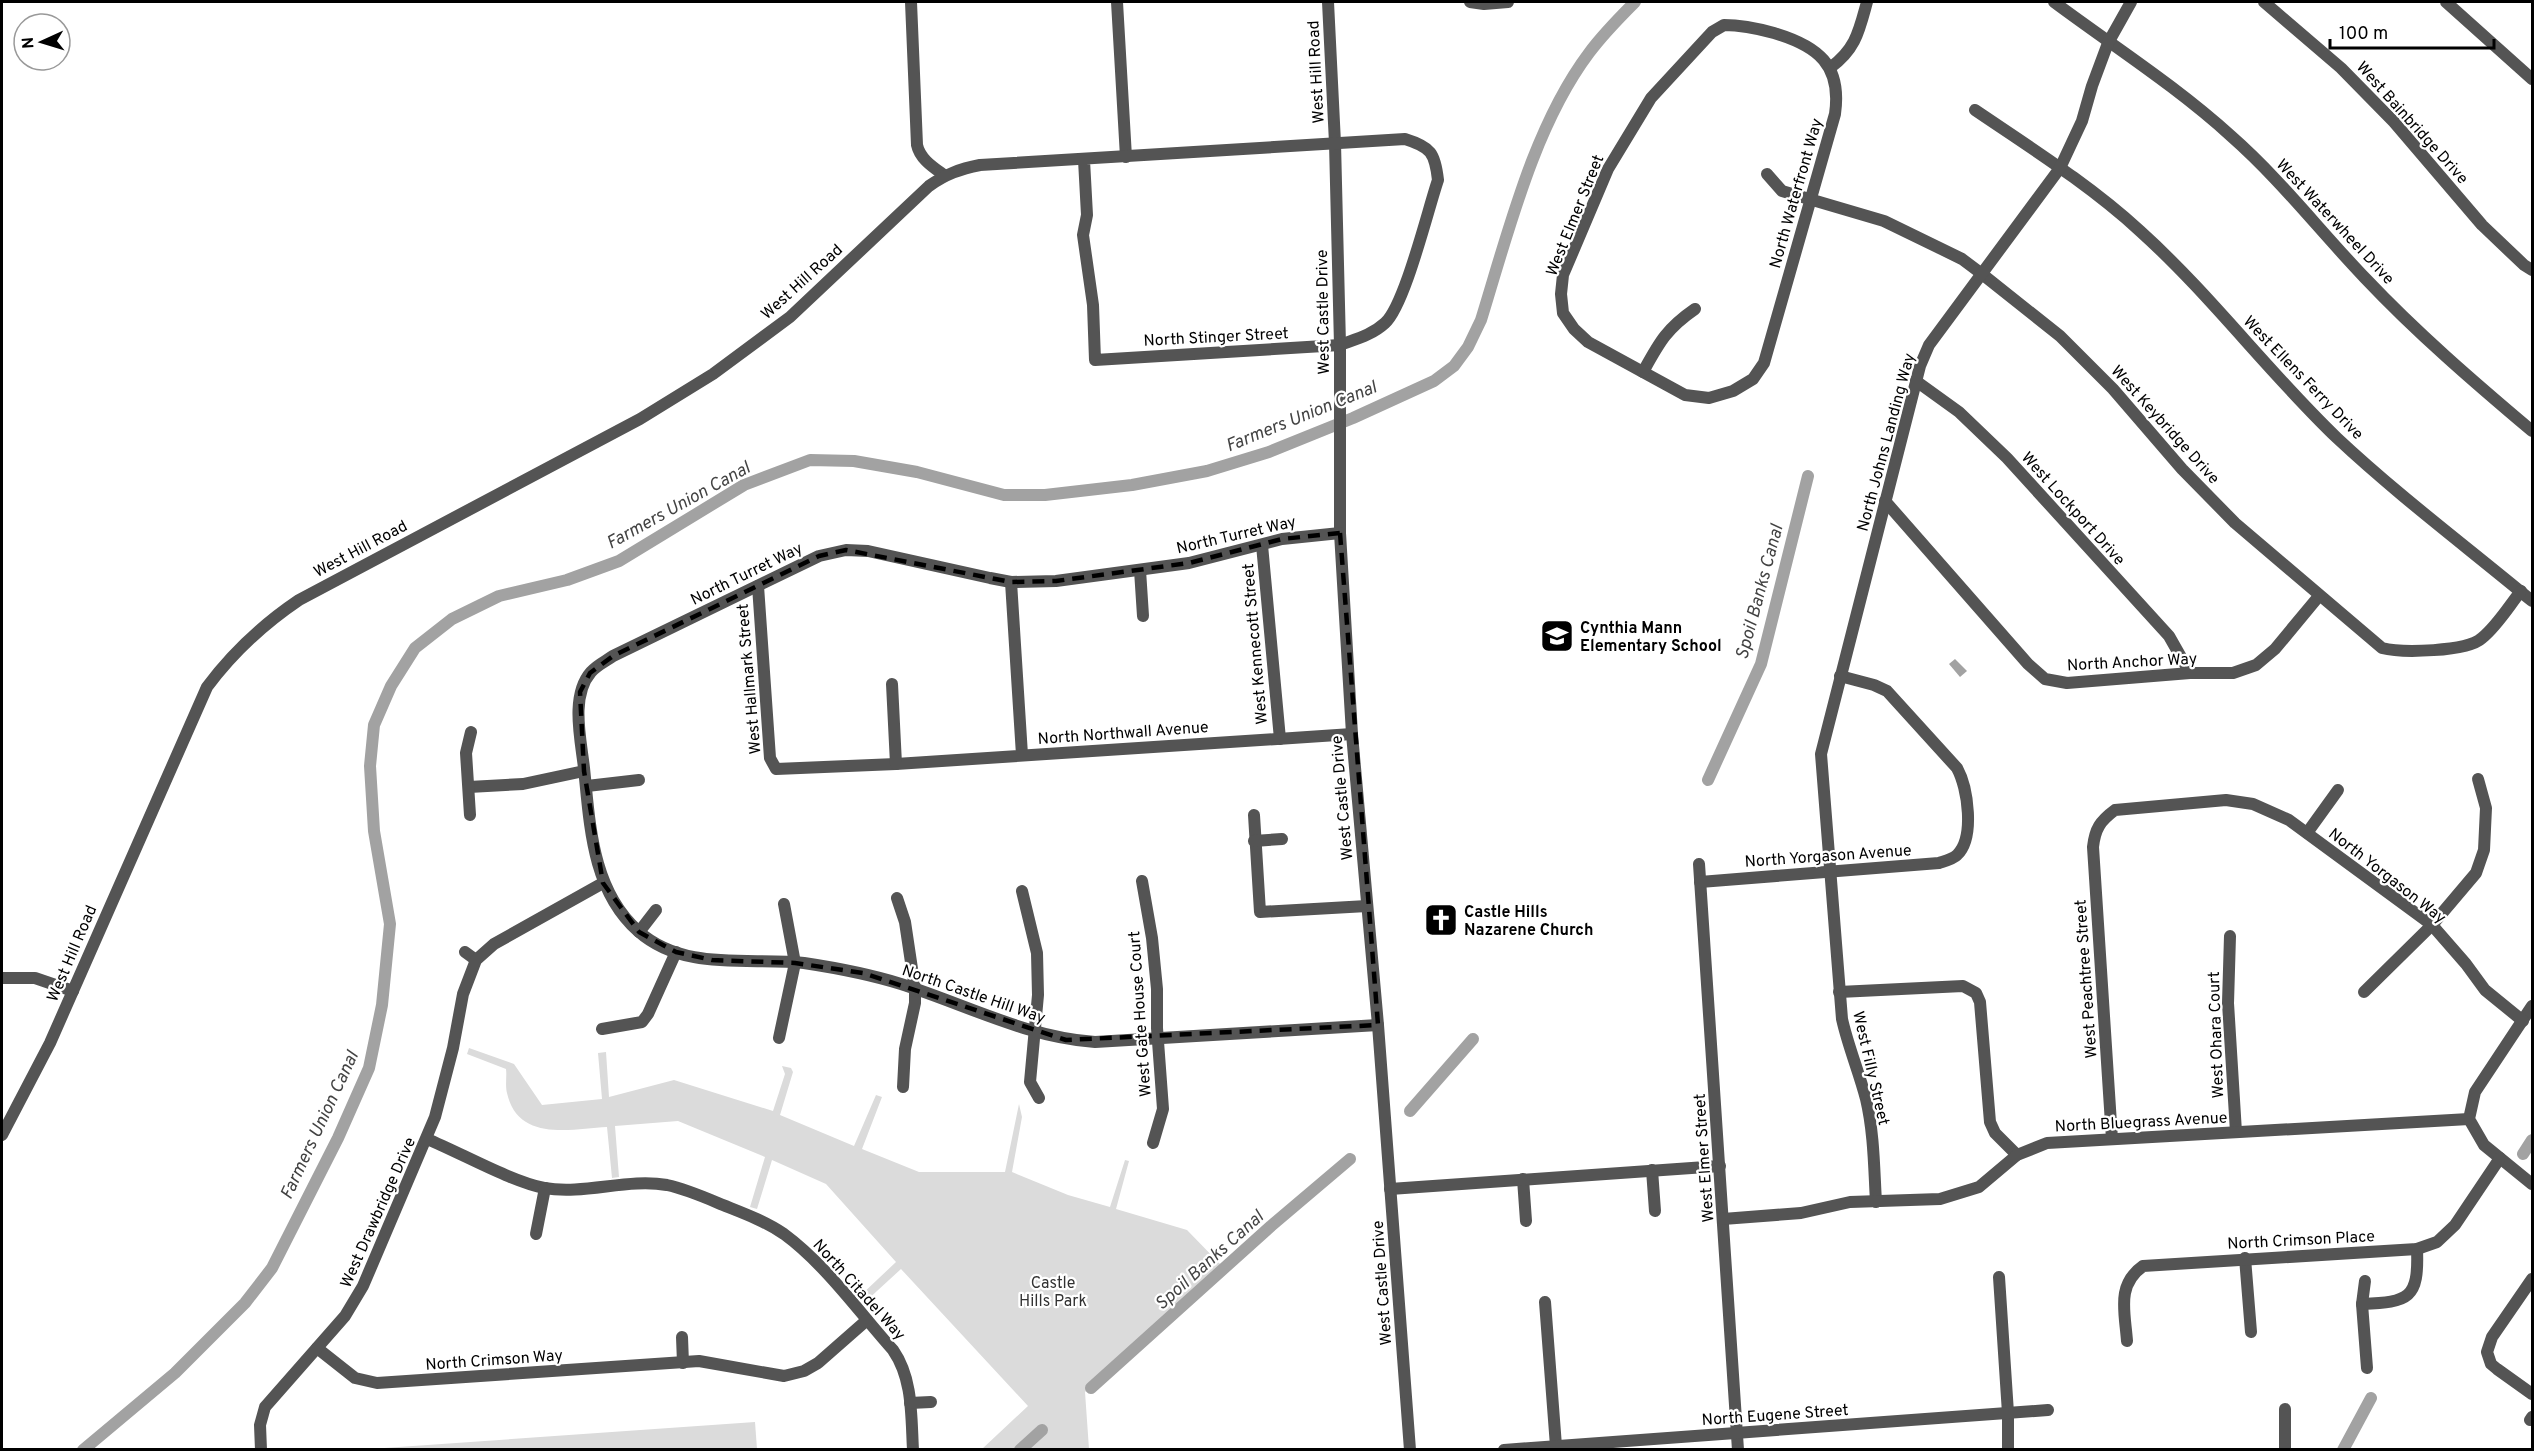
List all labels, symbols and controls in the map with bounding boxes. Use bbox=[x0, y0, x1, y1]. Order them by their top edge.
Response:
north arrow bbox=[12, 12, 72, 72]
scale bar bbox=[2330, 12, 2494, 50]
street label: West Hill Road bbox=[1304, 20, 1330, 124]
text: 100 m bbox=[2339, 23, 2388, 46]
text: N bbox=[19, 36, 39, 49]
street label: West Bainbridge Drive bbox=[2351, 58, 2472, 189]
street label: North Waterfront Way bbox=[1766, 116, 1828, 271]
street label: West Elmer Street bbox=[1542, 152, 1609, 279]
street label: West Waterwheel Drive bbox=[2271, 155, 2398, 289]
street label: West Hill Road bbox=[757, 241, 847, 324]
street label: West Castle Drive bbox=[1313, 249, 1335, 375]
street label: West Ellens Ferry Drive bbox=[2238, 312, 2367, 445]
street label: North Stinger Street bbox=[1143, 324, 1289, 352]
street label: North Johns Landing Way bbox=[1853, 351, 1920, 534]
street label: West Keybridge Drive bbox=[2106, 362, 2223, 489]
water label: Farmers Union Canal bbox=[1223, 376, 1382, 458]
street label: West Lockport Drive bbox=[2016, 448, 2129, 570]
water label: Farmers Union Canal bbox=[603, 457, 756, 555]
street label: North Turret Way bbox=[1175, 512, 1298, 559]
street label: West Hill Road bbox=[311, 517, 411, 583]
water label: Spoil Banks Canal bbox=[1731, 521, 1790, 662]
street label: North Turret Way bbox=[688, 539, 806, 611]
street label: West Kennecott Street bbox=[1239, 562, 1273, 725]
street label: West Hallmark Street bbox=[733, 603, 767, 755]
school or university icon: Cynthia Mann Elementary School bbox=[1539, 618, 1575, 654]
place label: Cynthia Mann Elementary School bbox=[1580, 619, 1722, 657]
street label: North Anchor Way bbox=[2067, 650, 2198, 676]
street label: North Northwall Avenue bbox=[1037, 718, 1209, 750]
street label: West Castle Drive bbox=[1328, 735, 1358, 861]
street label: North Yorgason Way bbox=[2324, 824, 2450, 929]
street label: North Yorgason Avenue bbox=[1744, 841, 1912, 873]
street label: West Peachtree Street bbox=[2071, 899, 2103, 1059]
street label: West Hill Road bbox=[43, 902, 102, 1005]
church icon: Castle Hills Nazarene Church bbox=[1423, 902, 1459, 938]
place label: Castle Hills Nazarene Church bbox=[1464, 903, 1593, 941]
street label: West Gate House Court bbox=[1125, 930, 1157, 1097]
street label: North Castle Hill Way bbox=[899, 961, 1048, 1029]
street label: West Ohara Court bbox=[2205, 971, 2229, 1099]
street label: West Filly Street bbox=[1847, 1009, 1893, 1127]
water label: Farmers Union Canal bbox=[276, 1047, 365, 1203]
street label: West Elmer Street bbox=[1691, 1093, 1719, 1223]
street label: North Bluegrass Avenue bbox=[2054, 1108, 2228, 1138]
street label: West Drawbridge Drive bbox=[337, 1134, 421, 1291]
water label: Spoil Banks Canal bbox=[1151, 1205, 1270, 1316]
street label: West Castle Drive bbox=[1369, 1220, 1397, 1346]
street label: North Crimson Place bbox=[2227, 1227, 2375, 1255]
street label: North Citadel Way bbox=[808, 1236, 909, 1345]
park label: Castle Hills Park bbox=[1019, 1274, 1087, 1312]
street label: North Crimson Way bbox=[425, 1346, 564, 1376]
street label: North Eugene Street bbox=[1701, 1401, 1849, 1431]

